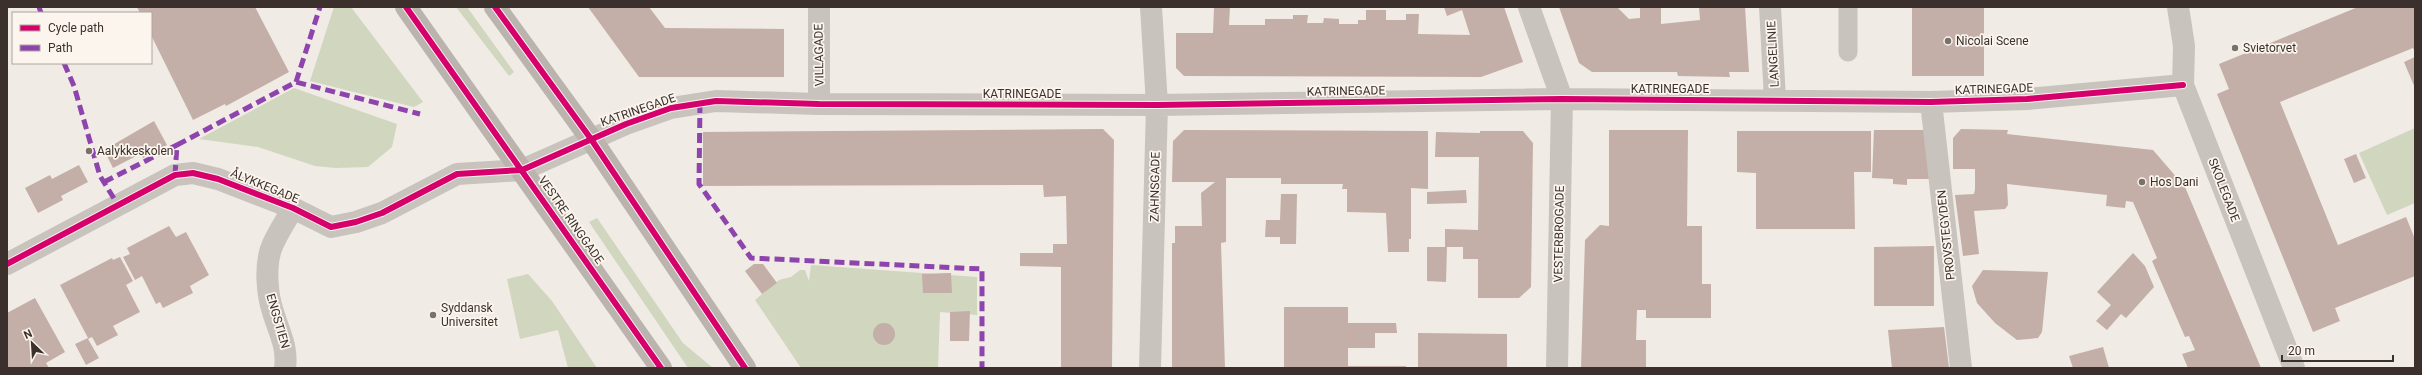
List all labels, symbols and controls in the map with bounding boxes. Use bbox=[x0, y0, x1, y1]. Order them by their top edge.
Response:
legend bbox=[12, 12, 152, 64]
street label: LANGELINIE bbox=[1764, 20, 1782, 87]
text: Cycle path bbox=[48, 21, 104, 35]
street label: VILLAGADE bbox=[811, 24, 827, 86]
place label: Nicolai Scene bbox=[1956, 34, 2029, 48]
marker: Nicolai Scene bbox=[1943, 36, 1953, 46]
text: Path bbox=[48, 41, 73, 55]
place label: Svietorvet bbox=[2243, 41, 2296, 55]
marker: Svietorvet bbox=[2230, 43, 2240, 53]
street label: KATRINEGADE bbox=[1955, 81, 2034, 97]
street label: KATRINEGADE bbox=[1631, 82, 1709, 96]
street label: KATRINEGADE bbox=[1307, 83, 1386, 99]
street label: KATRINEGADE bbox=[983, 87, 1061, 101]
street label: KATRINEGADE bbox=[599, 91, 678, 129]
place label: Aalykkeskolen bbox=[97, 144, 173, 158]
marker: Aalykkeskolen bbox=[84, 146, 94, 156]
street label: ZAHNSGADE bbox=[1147, 152, 1163, 222]
street label: SKOLEGADE bbox=[2206, 156, 2243, 224]
street label: ÅLYKKEGADE bbox=[229, 164, 302, 206]
street label: VESTRE RINGGADE bbox=[535, 173, 607, 267]
place label: Hos Dani bbox=[2150, 175, 2199, 189]
marker: Hos Dani bbox=[2137, 177, 2147, 187]
street label: VESTERBROGADE bbox=[1551, 185, 1567, 283]
street label: PROVSTEGYDEN bbox=[1934, 189, 1958, 281]
street label: ENGSTIEN bbox=[263, 292, 293, 350]
place label: Syddansk Universitet bbox=[441, 301, 498, 329]
marker: Syddansk Universitet bbox=[428, 310, 438, 320]
north arrow bbox=[12, 323, 52, 363]
text: N bbox=[22, 327, 34, 342]
scale bar bbox=[2282, 337, 2393, 363]
text: 20 m bbox=[2288, 344, 2315, 358]

